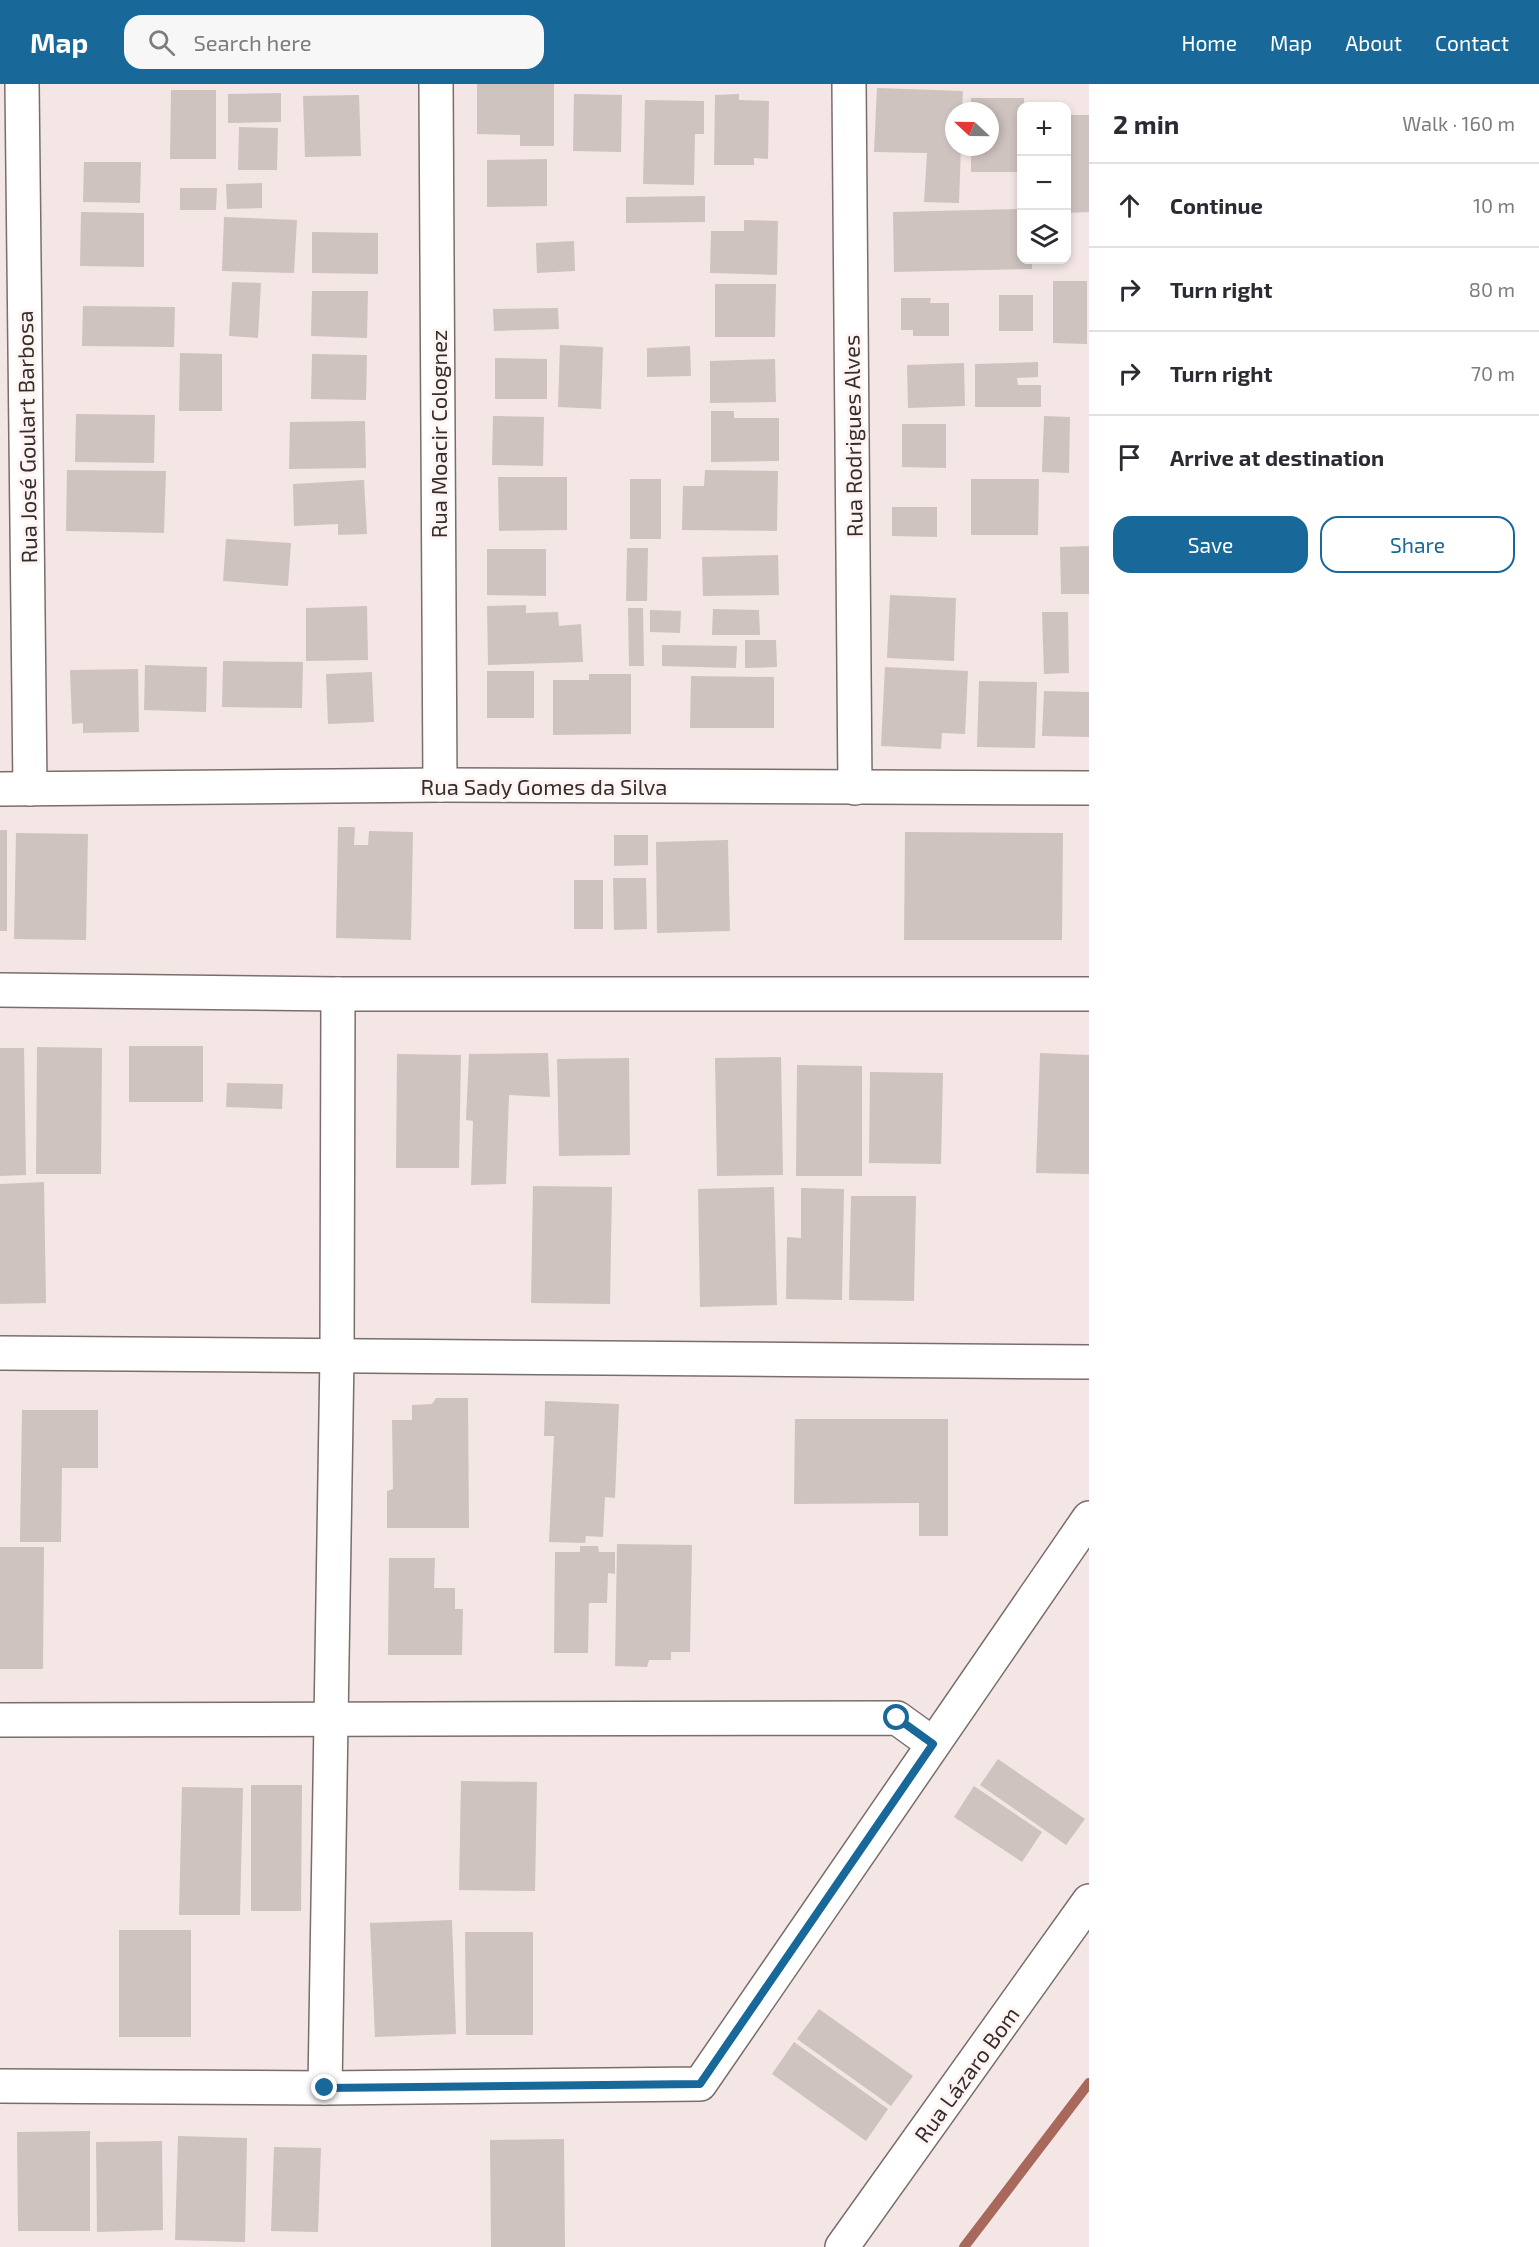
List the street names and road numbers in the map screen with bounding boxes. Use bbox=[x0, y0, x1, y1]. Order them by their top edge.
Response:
street label: Rua José Goulart Barbosa bbox=[11, 310, 41, 564]
street label: Rua Moacir Colognez bbox=[425, 330, 451, 538]
street label: Rua Rodrigues Alves bbox=[837, 335, 867, 537]
street label: Rua Sady Gomes da Silva bbox=[421, 773, 667, 799]
street label: Rua Lázaro Bom bbox=[908, 2001, 1024, 2147]

